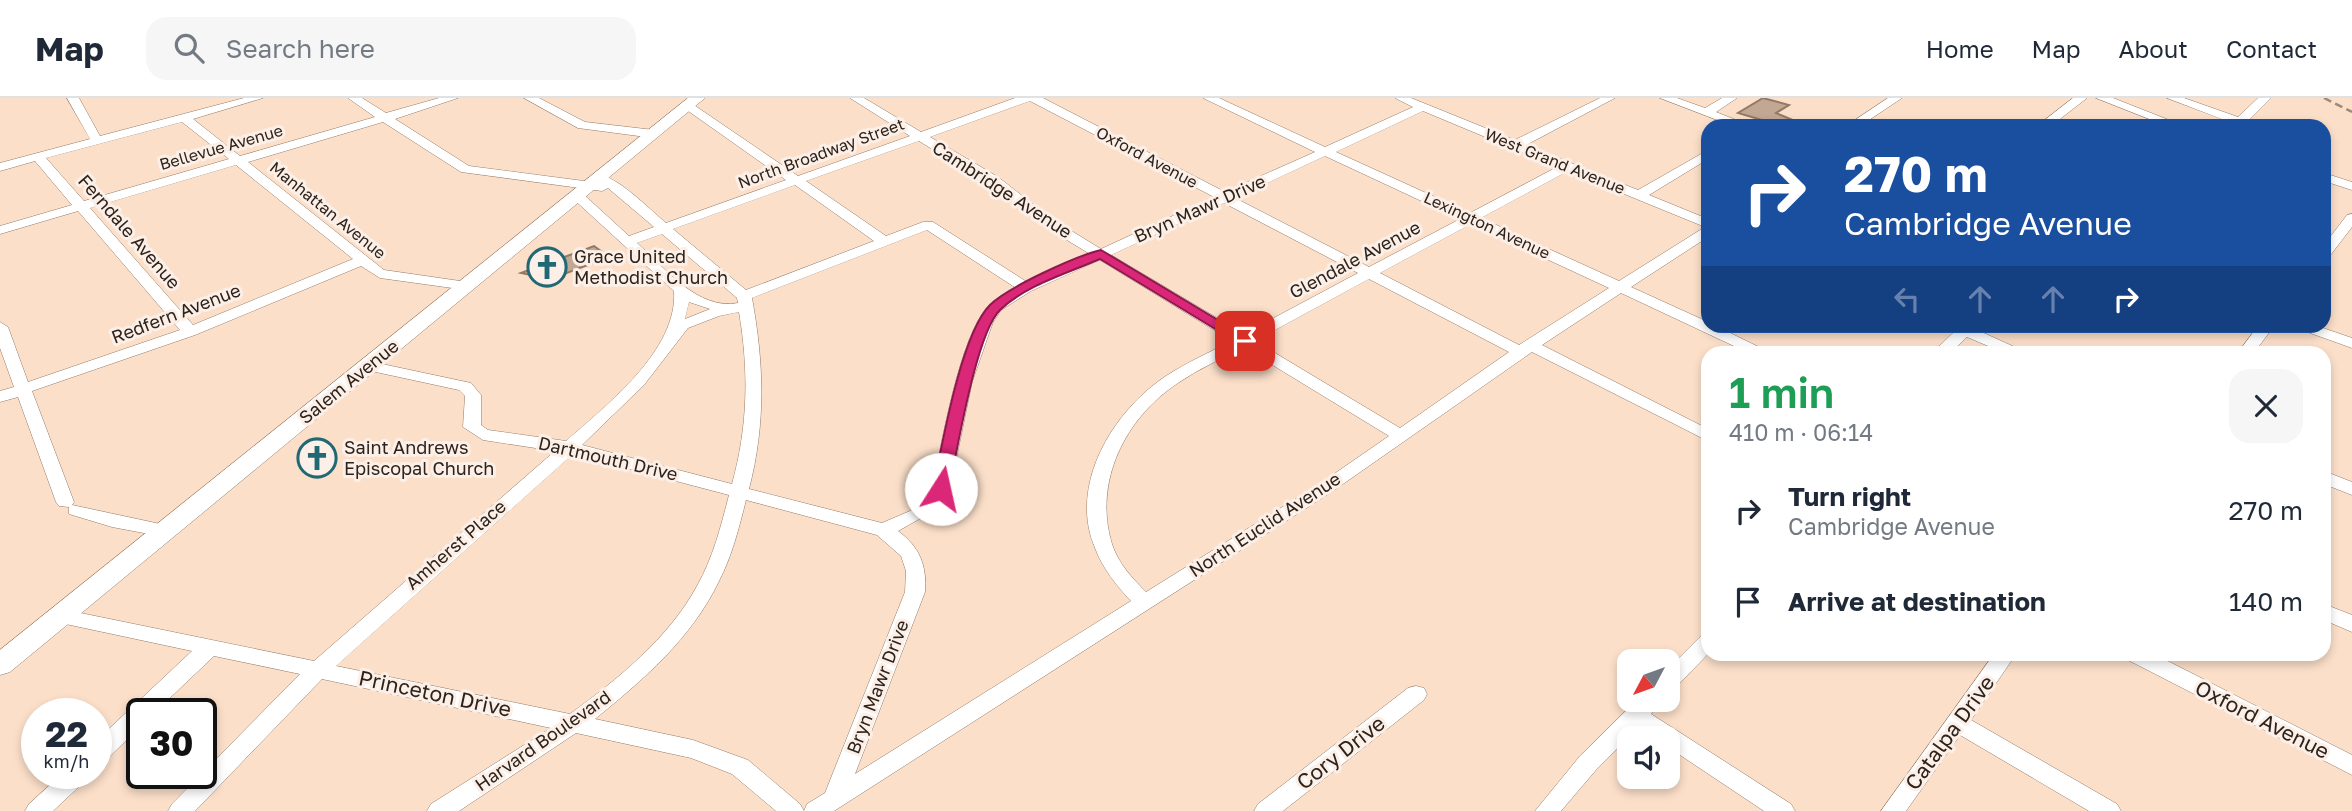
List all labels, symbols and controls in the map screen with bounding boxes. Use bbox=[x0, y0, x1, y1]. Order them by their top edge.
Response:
search box bbox=[146, 17, 636, 80]
text: Map bbox=[35, 29, 104, 68]
icon: search bbox=[170, 29, 208, 67]
text: Search here bbox=[226, 33, 375, 64]
text: Home bbox=[1926, 34, 1994, 63]
text: Map bbox=[2032, 34, 2081, 63]
text: About bbox=[2119, 34, 2188, 63]
text: Contact bbox=[2226, 34, 2317, 63]
street label: North Broadway Street bbox=[735, 114, 907, 192]
street label: Bellevue Avenue bbox=[157, 120, 285, 174]
street label: Oxford Avenue bbox=[1093, 122, 1201, 192]
street label: West Grand Avenue bbox=[1482, 124, 1628, 198]
street label: Cambridge Avenue bbox=[929, 136, 1076, 242]
text: 270 m bbox=[1844, 144, 1988, 203]
icon: right bbox=[1729, 147, 1820, 238]
street label: Manhattan Avenue bbox=[266, 157, 390, 263]
street label: Bryn Mawr Drive bbox=[1131, 169, 1269, 247]
street label: Ferndale Avenue bbox=[74, 170, 185, 293]
street label: Lexington Avenue bbox=[1421, 187, 1553, 263]
text: Cambridge Avenue bbox=[1844, 204, 2132, 242]
street label: Glendale Avenue bbox=[1285, 215, 1424, 303]
place label: Grace United Methodist Church bbox=[574, 245, 728, 288]
church icon: Grace United Methodist Church bbox=[526, 246, 568, 288]
street label: Redfern Avenue bbox=[108, 278, 243, 348]
icon: left bbox=[1888, 280, 1926, 318]
icon: ahead bbox=[1961, 280, 1999, 318]
icon: ahead bbox=[2034, 280, 2072, 318]
icon: right bbox=[2107, 280, 2145, 318]
pin bbox=[1215, 311, 1275, 371]
icon: arrive bbox=[1226, 322, 1264, 360]
street label: Salem Avenue bbox=[294, 334, 403, 428]
text: 1 min bbox=[1729, 367, 1834, 417]
button: close bbox=[2229, 369, 2303, 443]
text: 410 m · 06:14 bbox=[1729, 418, 1873, 446]
street label: Dartmouth Drive bbox=[536, 431, 680, 485]
place label: Saint Andrews Episcopal Church bbox=[344, 436, 494, 479]
church icon: Saint Andrews Episcopal Church bbox=[296, 437, 338, 479]
position arrow bbox=[904, 452, 978, 526]
street label: North Euclid Avenue bbox=[1185, 467, 1344, 581]
text: Turn right bbox=[1788, 481, 1911, 512]
icon: right bbox=[1729, 492, 1767, 530]
street label: Amherst Place bbox=[401, 495, 510, 594]
text: 270 m bbox=[2229, 495, 2303, 526]
text: Cambridge Avenue bbox=[1788, 512, 1995, 540]
icon: arrive bbox=[1729, 583, 1767, 621]
text: Arrive at destination bbox=[1788, 586, 2046, 617]
text: 140 m bbox=[2229, 586, 2303, 617]
street label: Bryn Mawr Drive bbox=[841, 617, 913, 757]
north arrow bbox=[1617, 649, 1680, 712]
map controls bbox=[1617, 649, 1680, 789]
street label: Princeton Drive bbox=[357, 664, 514, 722]
street label: Catalpa Drive bbox=[1899, 670, 1999, 795]
street label: Oxford Avenue bbox=[2191, 674, 2334, 764]
street label: Harvard Boulevard bbox=[470, 685, 614, 795]
speed limit sign: 30 bbox=[126, 698, 217, 789]
street label: Cory Drive bbox=[1291, 710, 1390, 795]
text: 22 bbox=[45, 713, 88, 755]
button: sound bbox=[1617, 726, 1680, 789]
text: km/h bbox=[44, 750, 89, 772]

